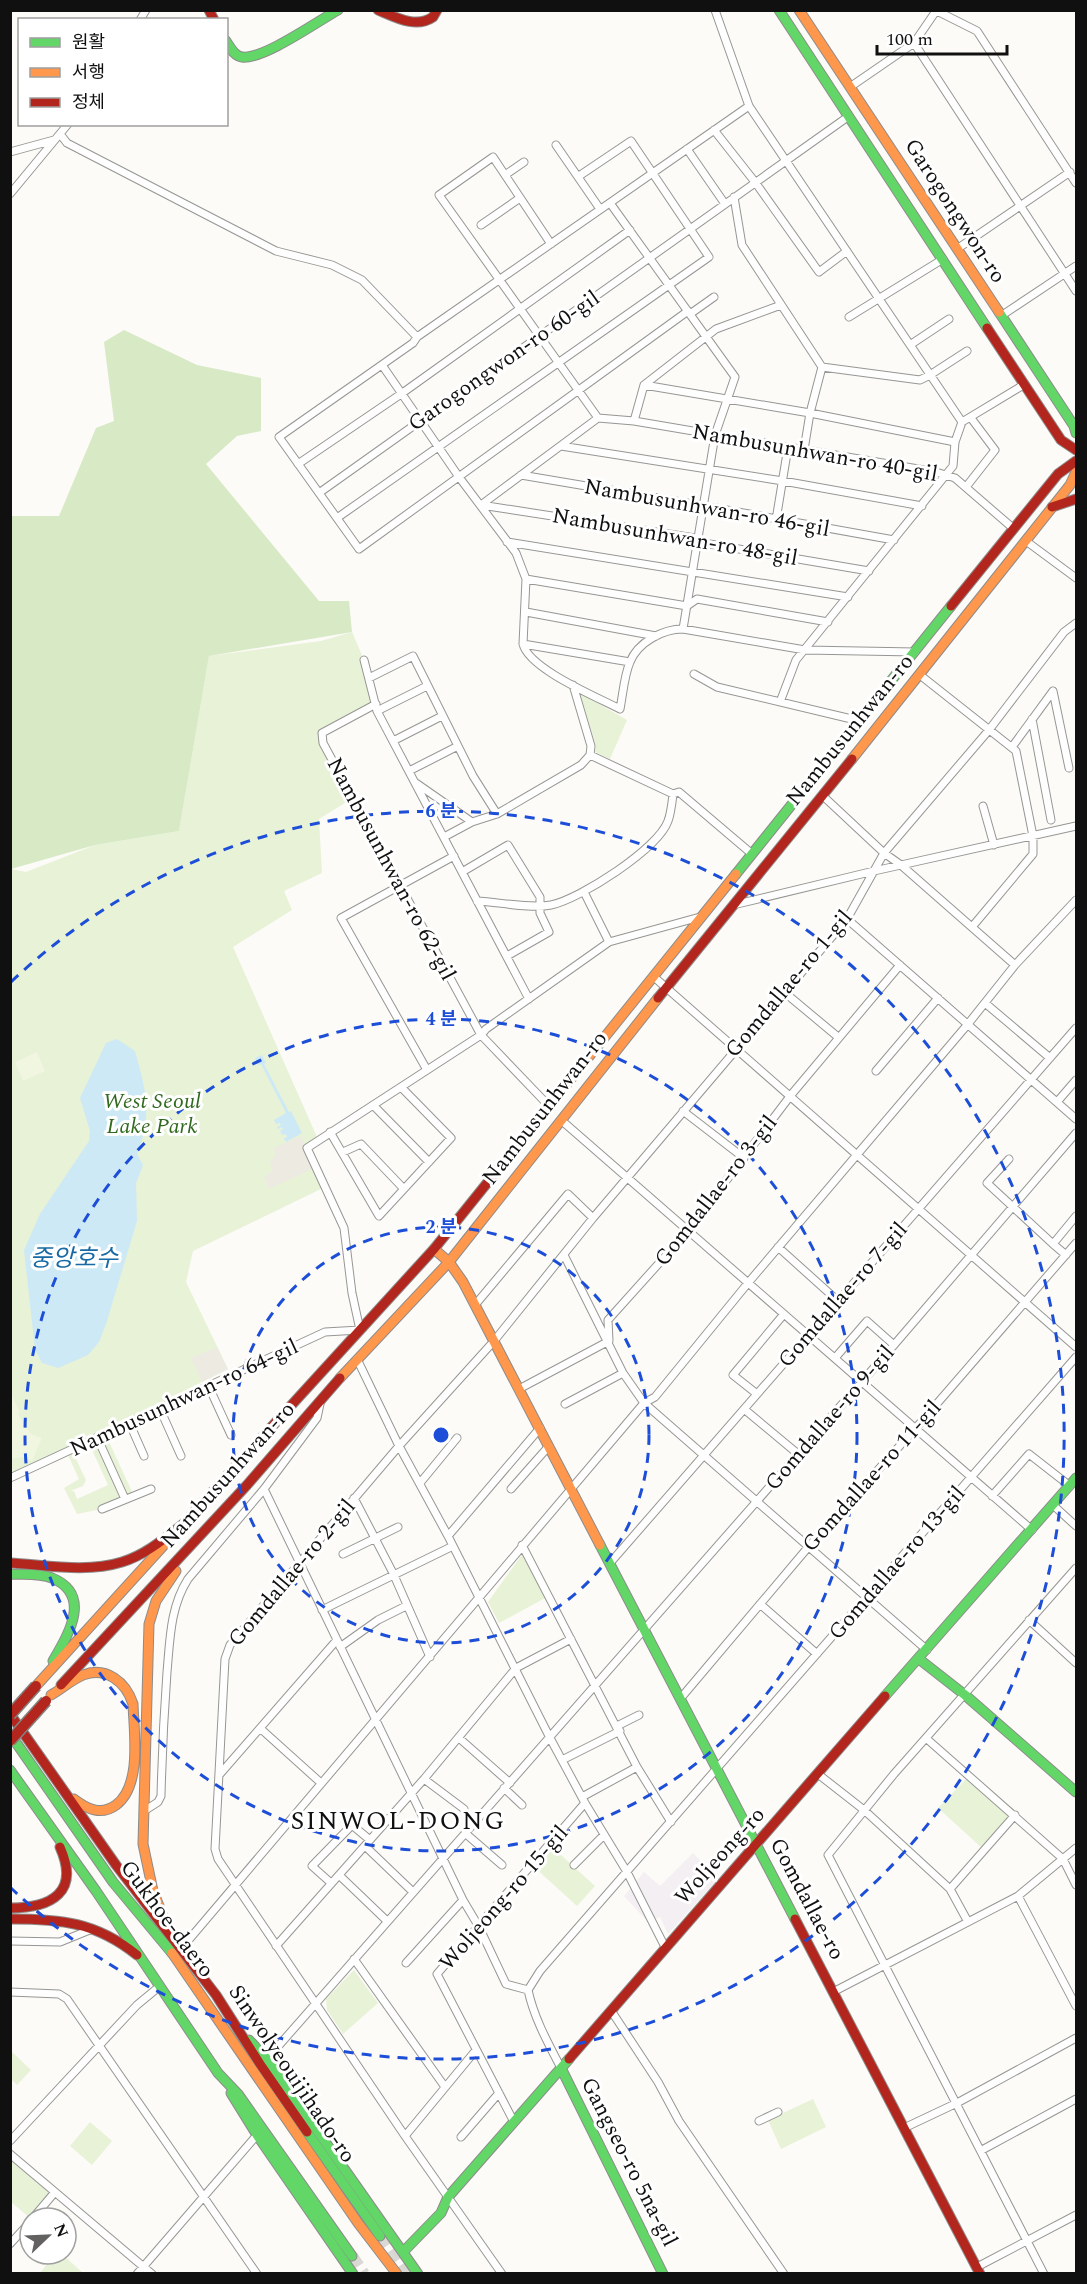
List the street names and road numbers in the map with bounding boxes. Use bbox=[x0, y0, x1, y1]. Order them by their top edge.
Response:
street label: Garogongwon-ro bbox=[896, 132, 1014, 290]
street label: Garogongwon-ro 60-gil bbox=[401, 282, 607, 440]
street label: Nambusunhwan-ro 40-gil bbox=[690, 415, 940, 491]
street label: Nambusunhwan-ro 46-gil bbox=[582, 470, 832, 546]
street label: Nambusunhwan-ro 48-gil bbox=[550, 499, 800, 575]
street label: Nambusunhwan-ro bbox=[778, 647, 922, 813]
street label: Nambusunhwan-ro 62-gil bbox=[318, 751, 464, 987]
street label: Gomdallae-ro 1-gil bbox=[717, 903, 861, 1065]
street label: Nambusunhwan-ro bbox=[474, 1024, 616, 1192]
street label: Gomdallae-ro 3-gil bbox=[646, 1108, 786, 1274]
street label: Gomdallae-ro 7-gil bbox=[770, 1215, 916, 1375]
street label: Nambusunhwan-ro 64-gil bbox=[64, 1330, 304, 1466]
street label: Gomdallae-ro 9-gil bbox=[757, 1338, 903, 1498]
street label: Gomdallae-ro 11-gil bbox=[794, 1392, 950, 1560]
street label: Nambusunhwan-ro bbox=[153, 1394, 303, 1556]
street label: Gomdallae-ro 13-gil bbox=[821, 1479, 973, 1647]
street label: Gomdallae-ro 2-gil bbox=[220, 1492, 364, 1654]
street label: Woljeong-ro bbox=[667, 1800, 773, 1912]
street label: Woljeong-ro 15-gil bbox=[431, 1818, 577, 1978]
street label: Gomdallae-ro bbox=[761, 1832, 853, 1966]
street label: Gukhoe-daero bbox=[112, 1853, 222, 1985]
street label: Sinwolyeouijihado-ro bbox=[220, 1978, 364, 2170]
street label: Gangseo-ro 5na-gil bbox=[572, 2071, 686, 2253]

